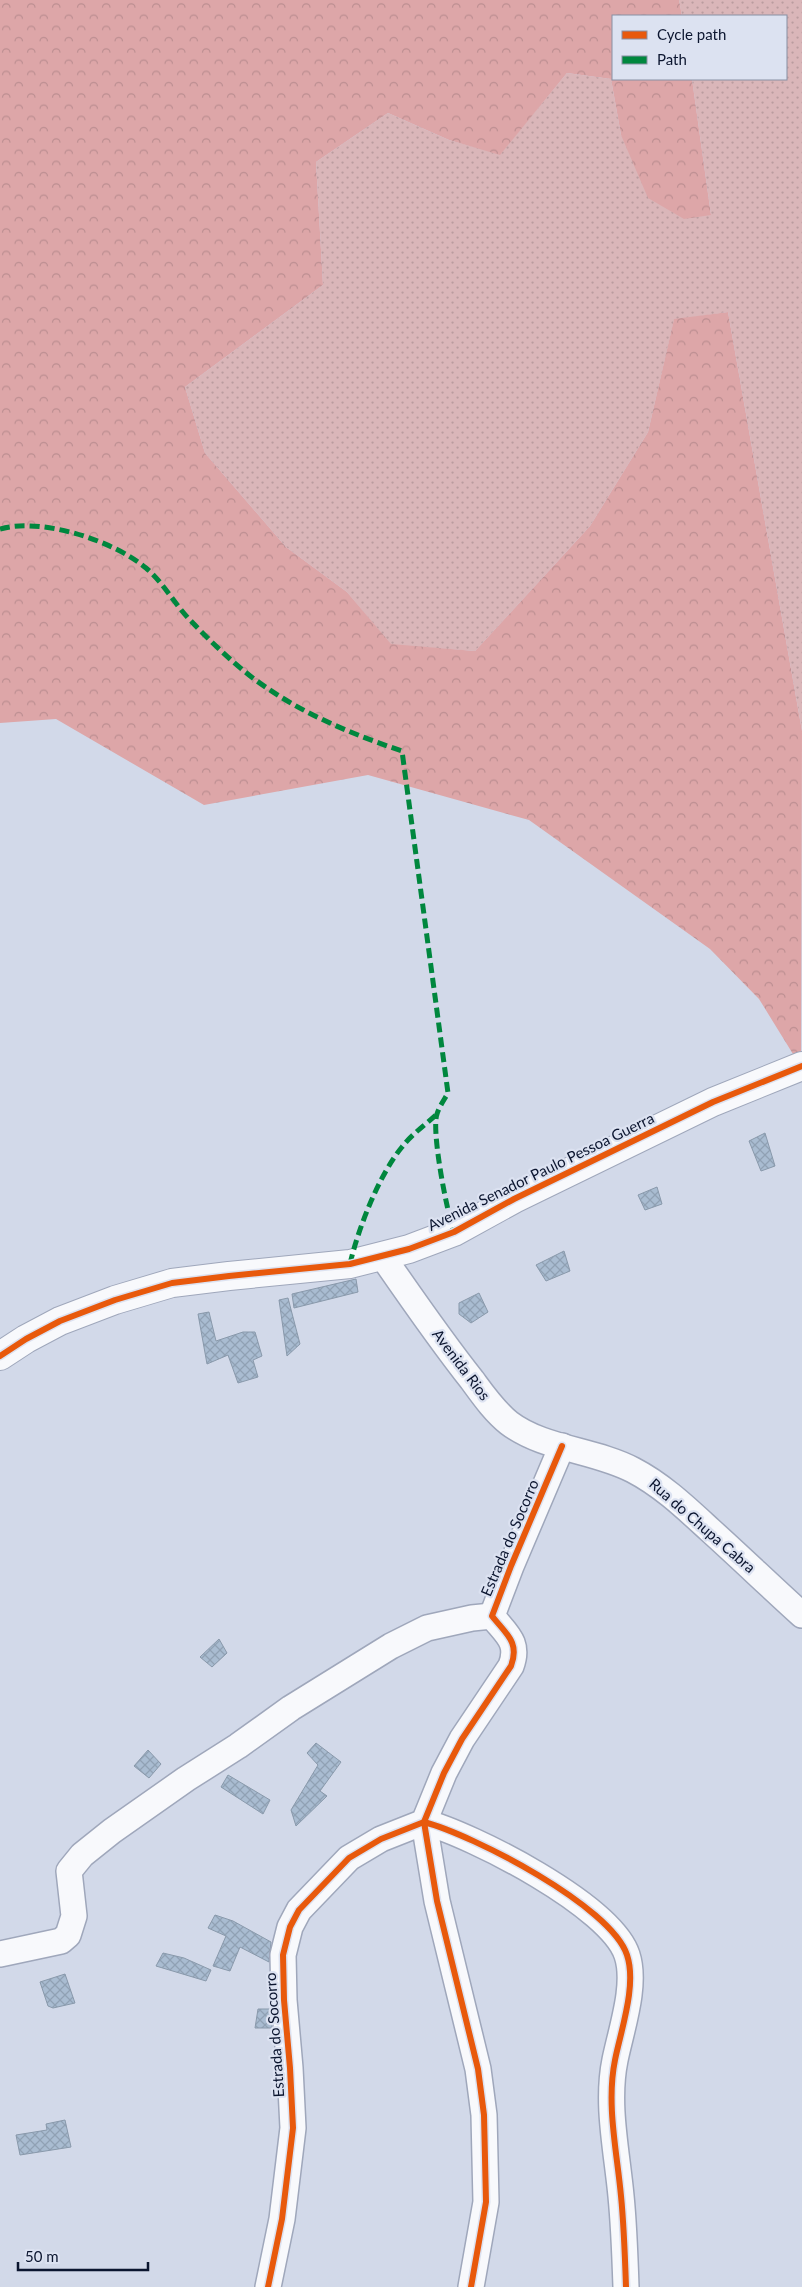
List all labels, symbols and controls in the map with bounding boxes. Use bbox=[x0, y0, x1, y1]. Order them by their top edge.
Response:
legend bbox=[612, 15, 787, 80]
text: Cycle path bbox=[657, 25, 726, 43]
text: Path bbox=[657, 50, 687, 68]
street label: Avenida Senador Paulo Pessoa Guerra bbox=[424, 1108, 657, 1234]
street label: Avenida Rios bbox=[429, 1325, 494, 1404]
street label: Rua do Chupa Cabra bbox=[646, 1474, 759, 1576]
street label: Estrada do Socorro bbox=[476, 1477, 542, 1599]
street label: Estrada do Socorro bbox=[261, 1972, 287, 2098]
scale bar bbox=[18, 2240, 148, 2272]
text: 50 m bbox=[25, 2247, 59, 2265]

